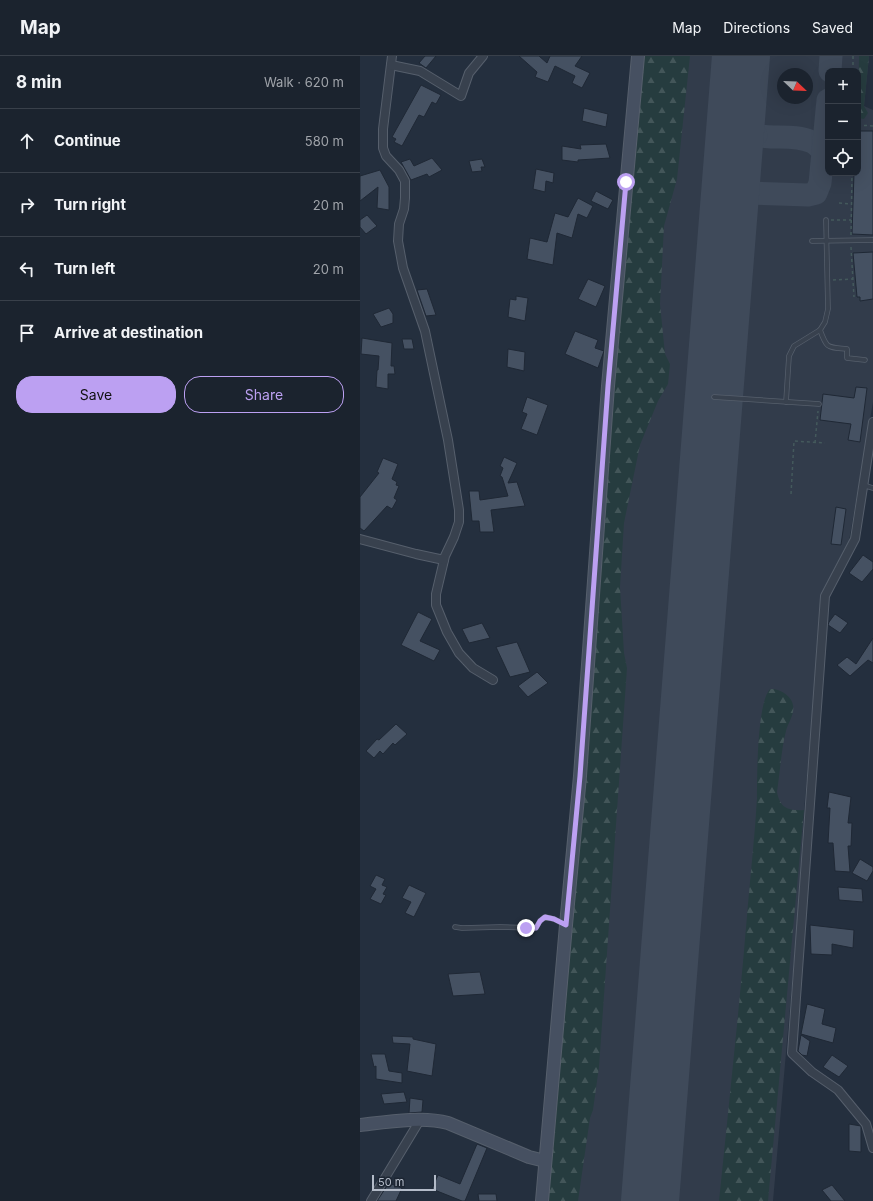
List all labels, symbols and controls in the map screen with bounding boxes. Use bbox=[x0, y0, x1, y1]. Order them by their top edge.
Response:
text: Map bbox=[20, 16, 61, 39]
text: Map bbox=[672, 19, 701, 36]
text: Directions bbox=[723, 19, 790, 36]
text: Saved bbox=[812, 19, 853, 36]
north arrow bbox=[777, 68, 813, 104]
map controls bbox=[825, 68, 861, 176]
button: + bbox=[825, 68, 861, 104]
text: 8 min bbox=[16, 72, 62, 92]
text: Walk · 620 m bbox=[264, 74, 344, 90]
button: − bbox=[825, 104, 861, 140]
icon: ahead bbox=[16, 130, 38, 152]
text: Continue bbox=[54, 131, 121, 150]
text: 580 m bbox=[305, 133, 344, 149]
button: locate bbox=[825, 140, 861, 176]
route start bbox=[617, 173, 635, 191]
icon: right bbox=[16, 194, 38, 216]
text: Turn right bbox=[54, 195, 126, 214]
text: 20 m bbox=[313, 197, 344, 213]
icon: left bbox=[16, 258, 38, 280]
text: Turn left bbox=[54, 259, 115, 278]
text: 20 m bbox=[313, 261, 344, 277]
icon: arrive bbox=[16, 322, 38, 344]
text: Arrive at destination bbox=[54, 323, 203, 342]
button: Save bbox=[16, 376, 176, 413]
button: Share bbox=[184, 376, 344, 413]
route end bbox=[517, 919, 535, 937]
scale bar bbox=[372, 1173, 436, 1192]
text: 50 m bbox=[378, 1175, 404, 1189]

